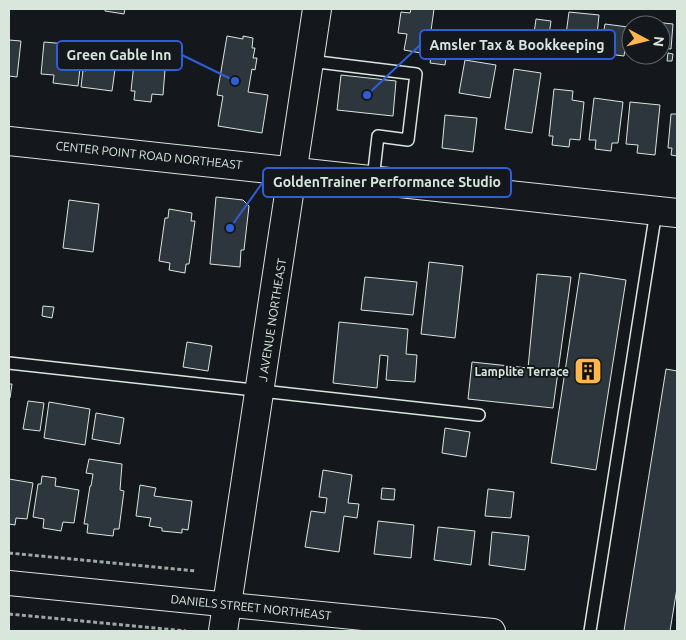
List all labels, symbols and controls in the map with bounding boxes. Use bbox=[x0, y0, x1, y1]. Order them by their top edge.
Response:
north arrow bbox=[621, 15, 671, 65]
callout: Amsler Tax & Bookkeeping bbox=[420, 30, 615, 59]
text: N bbox=[650, 35, 667, 48]
text: Amsler Tax & Bookkeeping bbox=[429, 37, 605, 53]
callout: Green Gable Inn bbox=[57, 41, 182, 70]
text: Green Gable Inn bbox=[67, 47, 171, 63]
street label: CENTER POINT ROAD NORTHEAST bbox=[55, 139, 243, 171]
callout: GoldenTrainer Performance Studio bbox=[263, 168, 511, 197]
text: GoldenTrainer Performance Studio bbox=[273, 174, 501, 190]
street label: J AVENUE NORTHEAST bbox=[256, 257, 288, 383]
building icon: Lamplite Terrace bbox=[573, 356, 603, 386]
place label: Lamplite Terrace bbox=[474, 365, 569, 378]
street label: DANIELS STREET NORTHEAST bbox=[170, 592, 332, 622]

